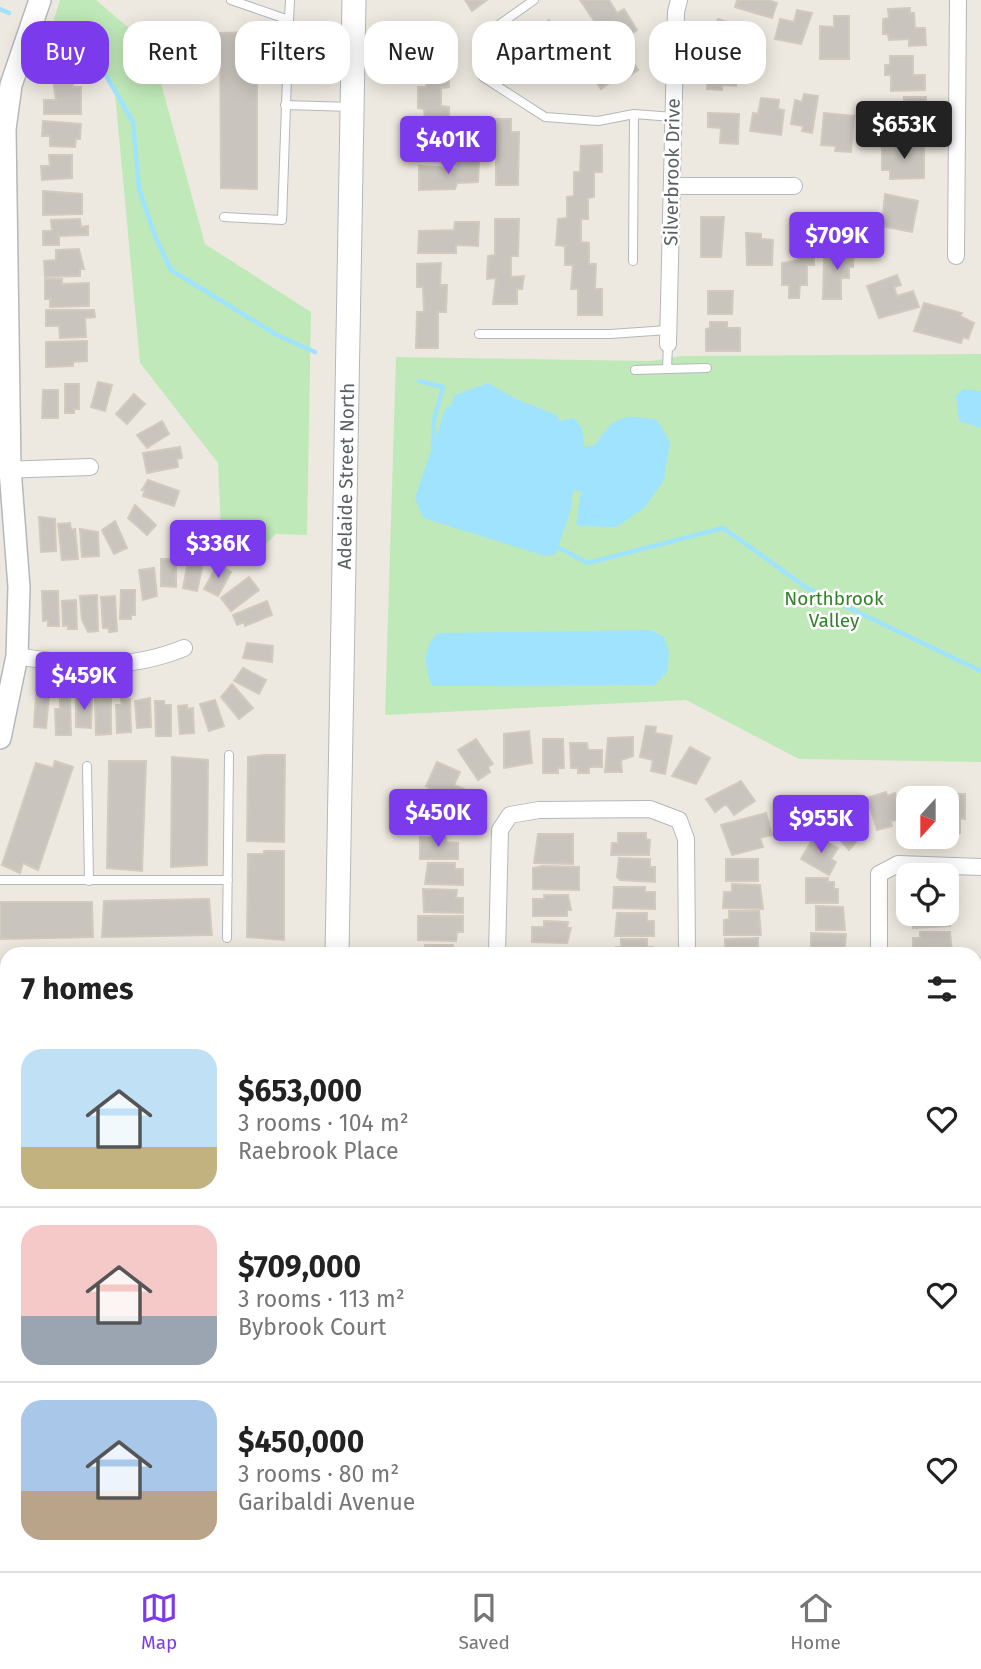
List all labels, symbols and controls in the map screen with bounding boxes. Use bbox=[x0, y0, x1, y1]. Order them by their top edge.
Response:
chip: Buy bbox=[21, 21, 109, 84]
chip: Rent bbox=[123, 21, 221, 84]
chip: Filters bbox=[235, 21, 350, 84]
chip: New bbox=[364, 21, 458, 84]
chip: Apartment bbox=[472, 21, 635, 84]
chip: House bbox=[649, 21, 766, 84]
street label: Silverbrook Drive bbox=[659, 98, 685, 246]
pin: $653K bbox=[855, 102, 953, 161]
text: $653K bbox=[872, 110, 936, 138]
pin: $401K bbox=[399, 116, 497, 176]
text: $401K bbox=[416, 125, 480, 153]
pin: $709K bbox=[788, 212, 886, 272]
text: $709K bbox=[805, 221, 869, 249]
street label: Adelaide Street North bbox=[332, 383, 359, 570]
pin: $336K bbox=[169, 520, 267, 580]
text: $336K bbox=[186, 529, 250, 557]
park label: Northbrook Valley bbox=[784, 587, 884, 632]
pin: $459K bbox=[35, 652, 133, 712]
text: $459K bbox=[52, 661, 116, 689]
north arrow bbox=[896, 786, 959, 849]
map controls bbox=[896, 786, 959, 926]
pin: $450K bbox=[389, 790, 487, 849]
pin: $955K bbox=[772, 796, 870, 855]
text: $450K bbox=[405, 798, 471, 826]
text: $955K bbox=[789, 804, 853, 832]
button: locate bbox=[896, 863, 959, 926]
icon: filters bbox=[923, 970, 961, 1008]
text: 7 homes bbox=[21, 971, 133, 1007]
text: $653,000 bbox=[238, 1073, 362, 1109]
icon: home bbox=[77, 1077, 161, 1161]
icon: heart bbox=[923, 1100, 961, 1138]
text: 3 rooms · 104 m² bbox=[238, 1109, 409, 1137]
text: Raebrook Place bbox=[238, 1137, 399, 1165]
text: $709,000 bbox=[238, 1249, 361, 1285]
icon: home bbox=[77, 1253, 161, 1337]
icon: heart bbox=[923, 1276, 961, 1314]
text: 3 rooms · 113 m² bbox=[238, 1285, 405, 1313]
text: Bybrook Court bbox=[238, 1313, 386, 1341]
text: $450,000 bbox=[238, 1424, 364, 1460]
icon: home bbox=[77, 1428, 161, 1512]
icon: heart bbox=[923, 1451, 961, 1489]
text: 3 rooms · 80 m² bbox=[238, 1460, 399, 1488]
text: Garibaldi Avenue bbox=[238, 1488, 415, 1516]
tab: Map bbox=[140, 1589, 178, 1654]
tab: Saved bbox=[458, 1589, 510, 1654]
tab: Home bbox=[790, 1589, 841, 1654]

